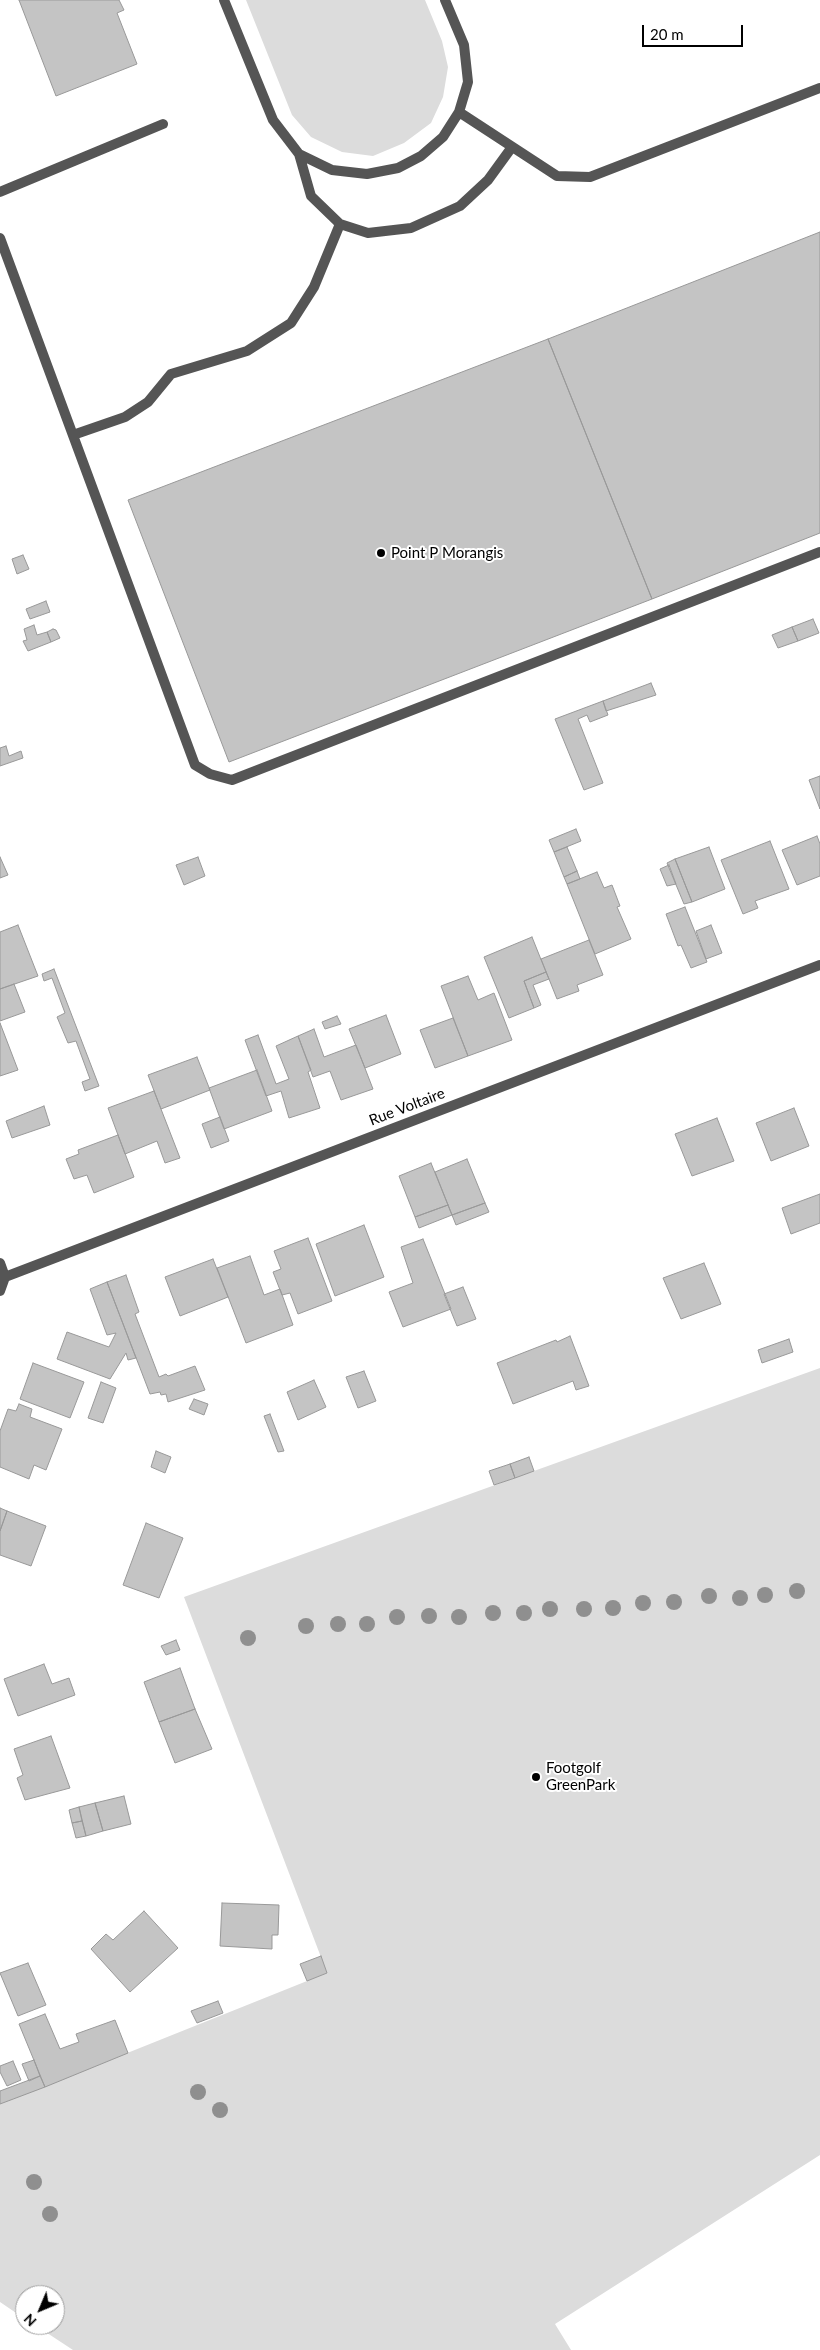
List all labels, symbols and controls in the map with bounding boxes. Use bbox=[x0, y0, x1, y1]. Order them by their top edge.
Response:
scale bar bbox=[645, 15, 746, 47]
text: 20 m bbox=[650, 25, 684, 43]
place label: Point P Morangis bbox=[391, 544, 503, 562]
marker: Point P Morangis bbox=[375, 547, 387, 559]
street label: Rue Voltaire bbox=[367, 1084, 447, 1130]
place label: Footgolf GreenPark bbox=[546, 1759, 615, 1794]
marker: Footgolf GreenPark bbox=[530, 1771, 542, 1783]
north arrow bbox=[15, 2285, 65, 2335]
text: N bbox=[20, 2310, 40, 2330]

